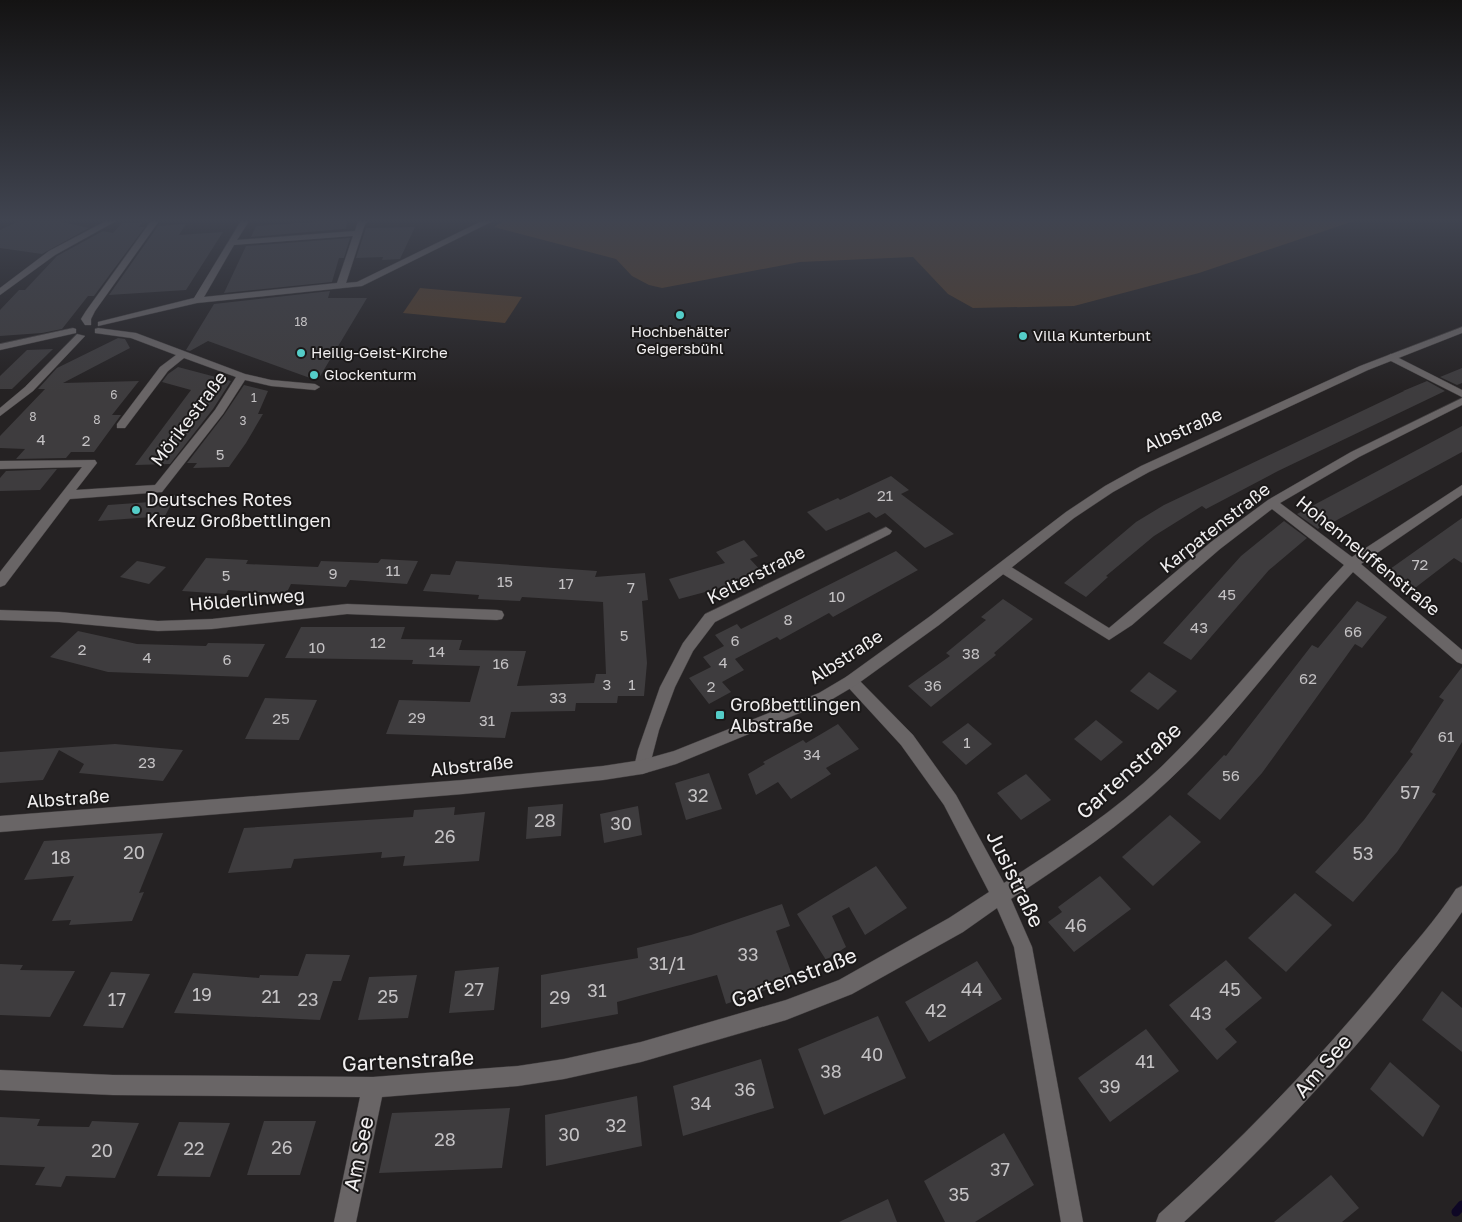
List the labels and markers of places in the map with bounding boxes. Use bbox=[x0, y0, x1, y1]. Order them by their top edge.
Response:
marker: Hochbehälter Geigersbühl bbox=[674, 309, 686, 321]
place label: Hochbehälter Geigersbühl bbox=[631, 322, 729, 357]
place label: Villa Kunterbunt bbox=[1033, 326, 1151, 344]
marker: Villa Kunterbunt bbox=[1017, 330, 1029, 342]
place label: Heilig-Geist-Kirche bbox=[311, 343, 448, 361]
marker: Heilig-Geist-Kirche bbox=[295, 347, 307, 359]
place label: Glockenturm bbox=[324, 365, 417, 383]
marker: Glockenturm bbox=[308, 369, 320, 381]
place label: Deutsches Rotes Kreuz Großbettlingen bbox=[146, 488, 331, 531]
marker: Deutsches Rotes Kreuz Großbettlingen bbox=[130, 504, 142, 516]
place label: Großbettlingen Albstraße bbox=[730, 693, 861, 736]
marker: Großbettlingen Albstraße bbox=[714, 709, 726, 721]

